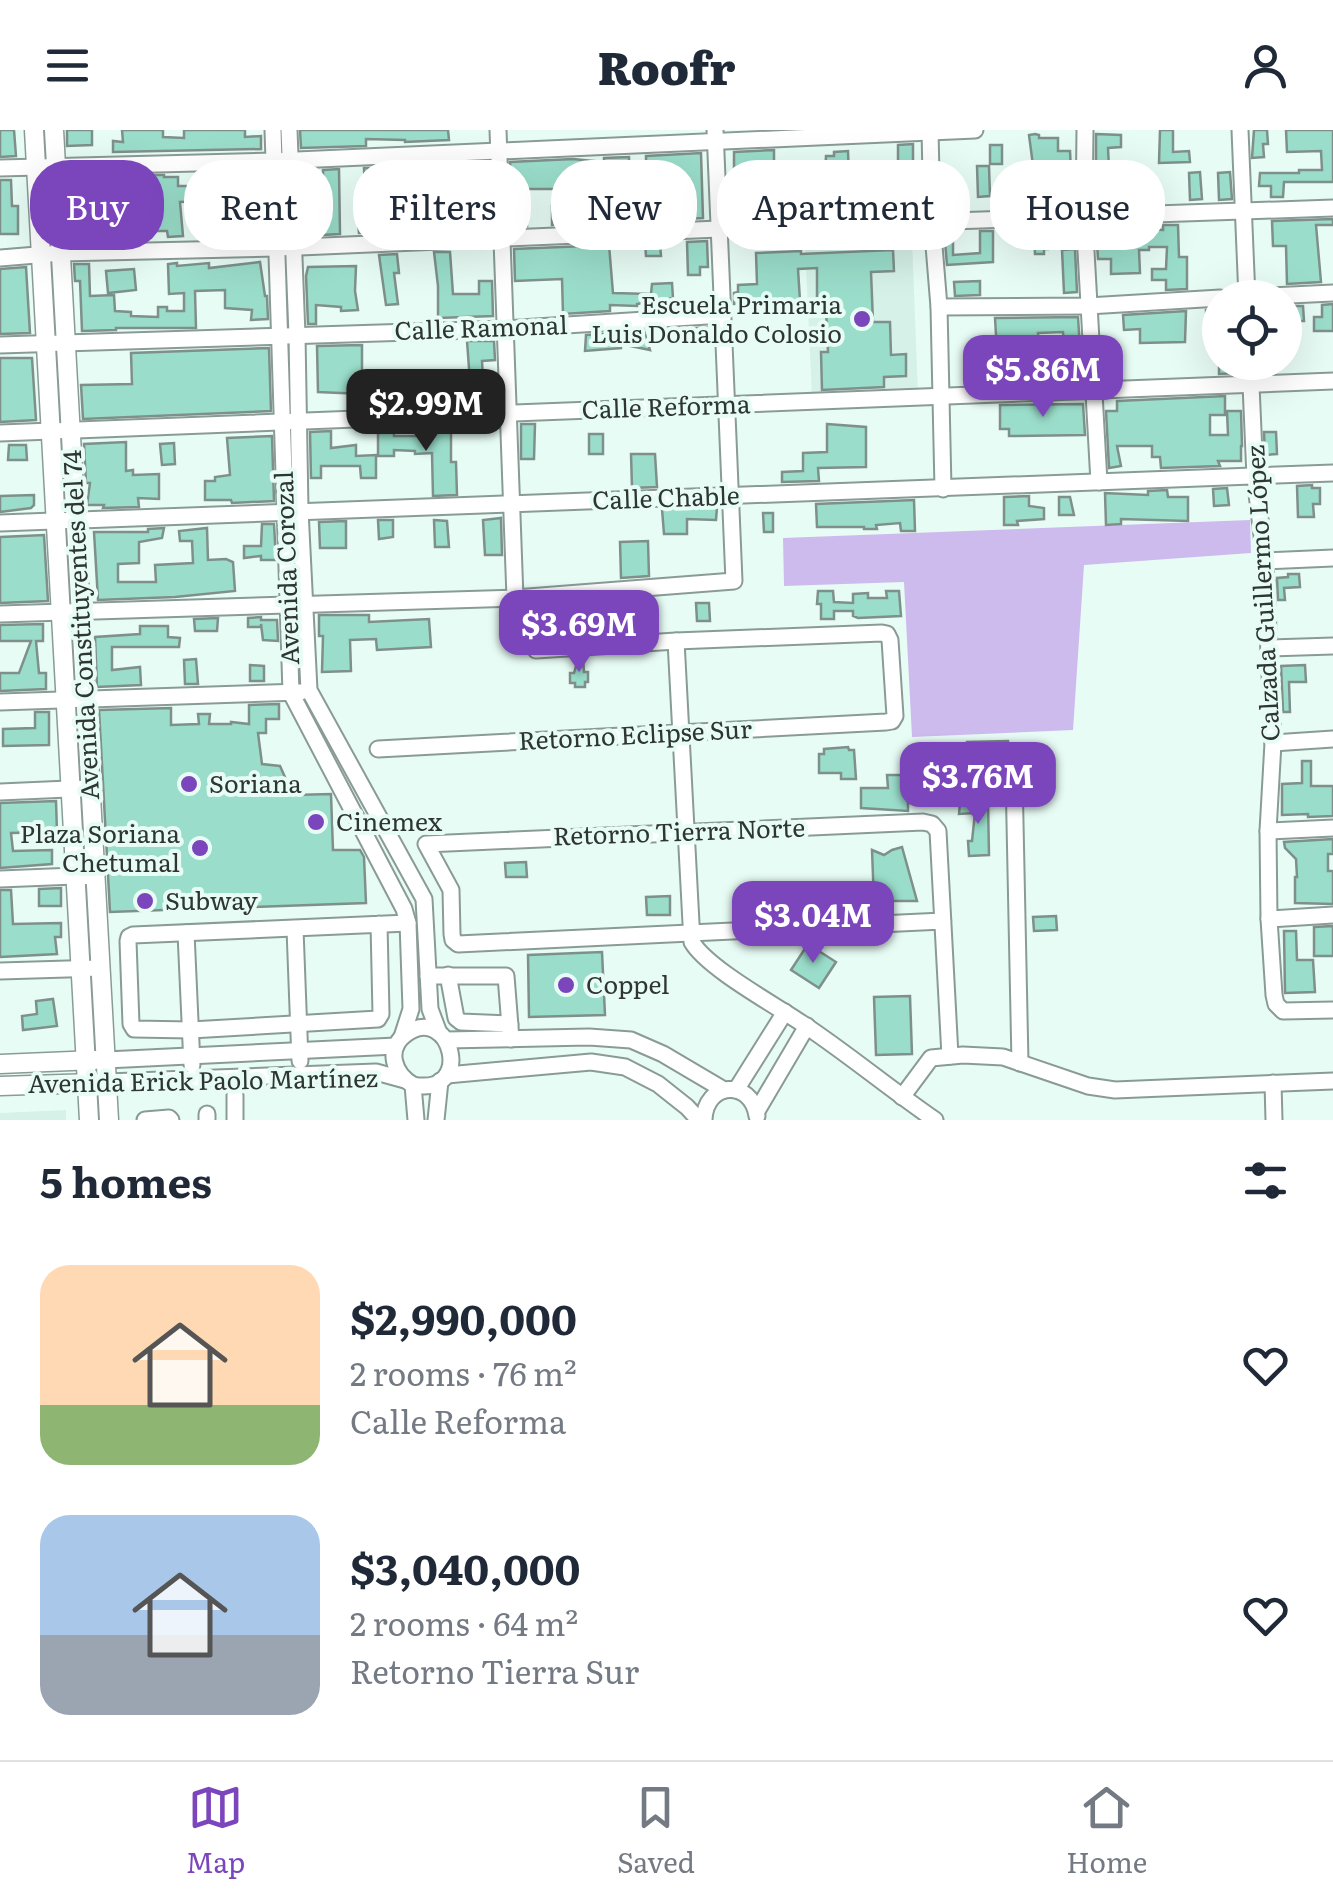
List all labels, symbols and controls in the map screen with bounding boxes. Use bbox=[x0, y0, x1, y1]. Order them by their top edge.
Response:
text: Roofr bbox=[597, 32, 736, 99]
icon: menu bbox=[40, 38, 95, 93]
icon: person bbox=[1238, 38, 1293, 93]
chip: Buy bbox=[30, 160, 164, 250]
chip: Rent bbox=[184, 160, 333, 250]
chip: Filters bbox=[353, 160, 531, 250]
chip: New bbox=[551, 160, 697, 250]
chip: Apartment bbox=[717, 160, 970, 250]
chip: House bbox=[990, 160, 1165, 250]
map controls bbox=[1202, 280, 1302, 380]
button: locate bbox=[1202, 280, 1302, 380]
place label: Escuela Primaria Luis Donaldo Colosio bbox=[591, 285, 843, 351]
street label: Calle Ramonal bbox=[394, 305, 568, 348]
marker: Escuela Primaria Luis Donaldo Colosio bbox=[851, 308, 873, 330]
pin: $5.86M bbox=[962, 335, 1124, 420]
text: $5.86M bbox=[985, 343, 1101, 391]
pin: $2.99M bbox=[345, 369, 507, 454]
text: $2.99M bbox=[368, 377, 484, 425]
street label: Calle Reforma bbox=[581, 384, 752, 427]
street label: Calzada Guillermo López bbox=[1235, 444, 1288, 742]
street label: Avenida Constituyentes del 74 bbox=[52, 449, 107, 801]
street label: Avenida Corozal bbox=[264, 471, 307, 665]
street label: Calle Chable bbox=[592, 475, 740, 518]
pin: $3.69M bbox=[498, 590, 660, 675]
text: $3.69M bbox=[521, 598, 637, 646]
street label: Retorno Eclipse Sur bbox=[517, 709, 753, 758]
pin: $3.76M bbox=[897, 742, 1059, 827]
text: $3.76M bbox=[922, 750, 1034, 798]
place label: Soriana bbox=[209, 764, 302, 801]
marker: Soriana bbox=[178, 773, 200, 795]
place label: Cinemex bbox=[336, 802, 443, 839]
street label: Retorno Tierra Norte bbox=[552, 808, 806, 853]
marker: Cinemex bbox=[305, 811, 327, 833]
place label: Plaza Soriana Chetumal bbox=[20, 814, 181, 880]
marker: Plaza Soriana Chetumal bbox=[189, 837, 211, 859]
place label: Subway bbox=[165, 881, 258, 918]
pin: $3.04M bbox=[732, 881, 894, 966]
text: $3.04M bbox=[754, 889, 872, 937]
marker: Subway bbox=[134, 890, 156, 912]
place label: Coppel bbox=[586, 965, 669, 1002]
marker: Coppel bbox=[555, 974, 577, 996]
street label: Avenida Erick Paolo Martínez bbox=[28, 1058, 378, 1101]
text: 5 homes bbox=[40, 1149, 212, 1211]
icon: filters bbox=[1238, 1153, 1293, 1208]
text: $2,990,000 bbox=[350, 1286, 577, 1348]
icon: home bbox=[120, 1305, 240, 1425]
icon: heart bbox=[1238, 1338, 1293, 1393]
text: 2 rooms · 76 m² bbox=[350, 1348, 577, 1396]
text: Calle Reforma bbox=[350, 1396, 566, 1444]
text: $3,040,000 bbox=[350, 1536, 581, 1598]
icon: home bbox=[120, 1555, 240, 1675]
icon: heart bbox=[1238, 1588, 1293, 1643]
text: 2 rooms · 64 m² bbox=[350, 1598, 578, 1646]
text: Retorno Tierra Sur bbox=[350, 1646, 639, 1694]
tab: Map bbox=[186, 1780, 245, 1882]
tab: Saved bbox=[617, 1780, 695, 1882]
tab: Home bbox=[1066, 1780, 1147, 1882]

